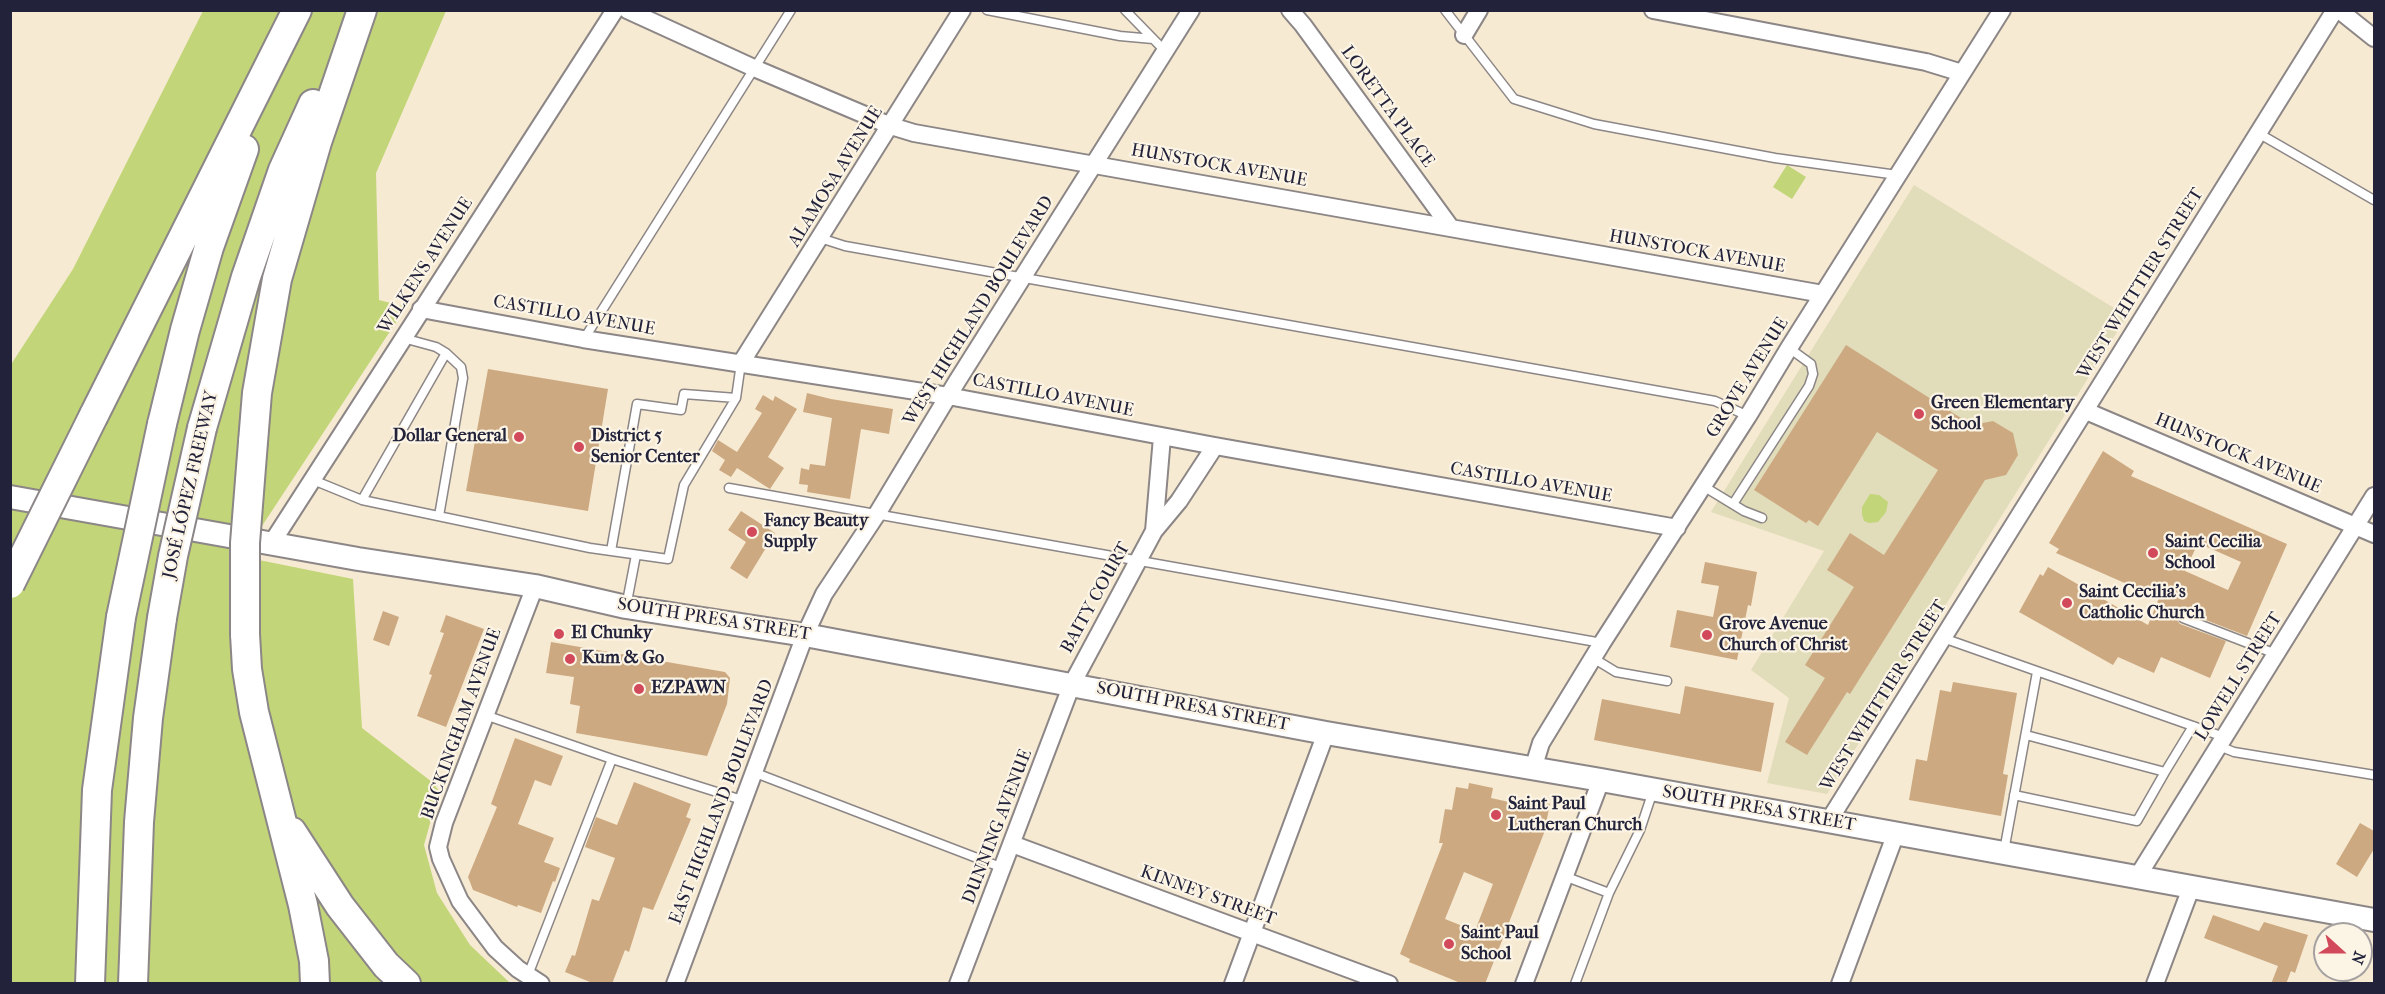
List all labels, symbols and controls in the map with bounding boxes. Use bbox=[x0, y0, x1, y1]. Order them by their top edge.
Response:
street label: LORETTA PLACE bbox=[1336, 42, 1438, 172]
street label: ALAMOSA AVENUE bbox=[784, 103, 888, 251]
street label: HUNSTOCK AVENUE bbox=[1129, 140, 1309, 192]
street label: WEST WHITTIER STREET bbox=[2073, 185, 2209, 383]
street label: WEST HIGHLAND BOULEVARD bbox=[899, 192, 1059, 430]
street label: WILKENS AVENUE bbox=[374, 194, 478, 338]
street label: HUNSTOCK AVENUE bbox=[1607, 226, 1787, 278]
street label: CASTILLO AVENUE bbox=[491, 291, 657, 341]
street label: GROVE AVENUE bbox=[1702, 314, 1794, 442]
street label: CASTILLO AVENUE bbox=[970, 370, 1136, 422]
street label: JOSÉ LÓPEZ FREEWAY bbox=[159, 389, 223, 581]
place label: Green Elementary School bbox=[1931, 393, 2074, 436]
marker: Green Elementary School bbox=[1912, 407, 1926, 421]
street label: HUNSTOCK AVENUE bbox=[2152, 409, 2324, 499]
place label: Dollar General bbox=[393, 426, 507, 448]
place label: District 5 Senior Center bbox=[591, 426, 700, 468]
marker: Dollar General bbox=[512, 430, 526, 444]
marker: District 5 Senior Center bbox=[572, 440, 586, 454]
street label: CASTILLO AVENUE bbox=[1448, 458, 1614, 508]
place label: Fancy Beauty Supply bbox=[764, 511, 869, 554]
marker: Fancy Beauty Supply bbox=[745, 525, 759, 539]
place label: Saint Cecilia School bbox=[2165, 532, 2261, 574]
street label: BAITY COURT bbox=[1057, 539, 1135, 657]
marker: Saint Cecilia School bbox=[2146, 546, 2160, 560]
place label: Saint Cecilia's Catholic Church bbox=[2079, 582, 2205, 624]
street label: SOUTH PRESA STREET bbox=[616, 594, 812, 646]
marker: Saint Cecilia's Catholic Church bbox=[2060, 596, 2074, 610]
street label: WEST WHITTIER STREET bbox=[1816, 597, 1952, 795]
street label: LOWELL STREET bbox=[2191, 609, 2287, 745]
place label: Grove Avenue Church of Christ bbox=[1719, 614, 1848, 656]
place label: El Chunky bbox=[571, 623, 652, 645]
street label: BUCKINGHAM AVENUE bbox=[417, 625, 507, 823]
marker: El Chunky bbox=[552, 627, 566, 641]
marker: Grove Avenue Church of Christ bbox=[1700, 628, 1714, 642]
place label: Kum & Go bbox=[582, 648, 664, 670]
marker: Kum & Go bbox=[563, 652, 577, 666]
street label: EAST HIGHLAND BOULEVARD bbox=[665, 676, 779, 928]
place label: EZPAWN bbox=[651, 678, 726, 700]
street label: SOUTH PRESA STREET bbox=[1095, 678, 1291, 736]
marker: EZPAWN bbox=[632, 682, 646, 696]
street label: DUNNING AVENUE bbox=[959, 747, 1037, 907]
street label: SOUTH PRESA STREET bbox=[1661, 781, 1857, 837]
place label: Saint Paul Lutheran Church bbox=[1508, 794, 1642, 836]
marker: Saint Paul Lutheran Church bbox=[1489, 808, 1503, 822]
street label: KINNEY STREET bbox=[1137, 861, 1279, 931]
north arrow bbox=[2313, 922, 2373, 982]
place label: Saint Paul School bbox=[1461, 923, 1539, 966]
marker: Saint Paul School bbox=[1442, 937, 1456, 951]
text: N bbox=[2347, 949, 2369, 967]

